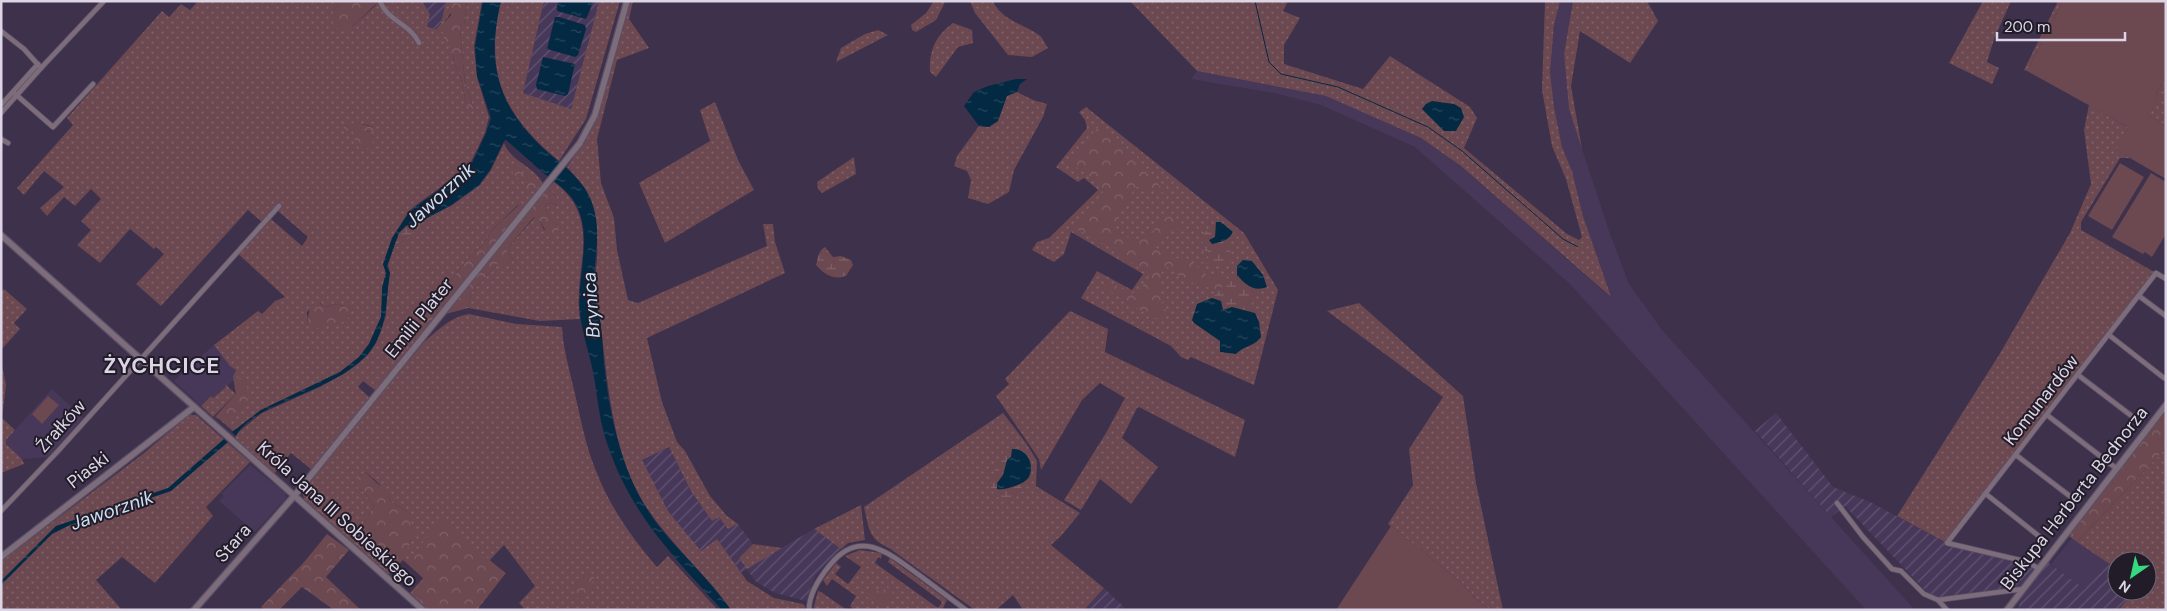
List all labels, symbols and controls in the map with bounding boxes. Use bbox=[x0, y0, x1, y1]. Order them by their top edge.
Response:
scale bar bbox=[1997, 10, 2124, 42]
text: 200 m bbox=[2004, 17, 2050, 37]
water label: Jaworznik bbox=[400, 157, 481, 233]
water label: Brynica bbox=[576, 271, 606, 339]
street label: Emilii Plater bbox=[380, 273, 459, 363]
street label: Komunardów bbox=[1998, 350, 2084, 450]
district label: ŻYCHCICE bbox=[104, 351, 220, 380]
street label: Źrałków bbox=[31, 394, 91, 458]
street label: Biskupa Herberta Bednorza bbox=[1995, 401, 2153, 595]
street label: Króla Jana III Sobieskiego bbox=[252, 436, 422, 592]
street label: Piaski bbox=[62, 446, 114, 494]
water label: Jaworznik bbox=[67, 484, 157, 536]
street label: Stara bbox=[210, 519, 256, 567]
north arrow bbox=[2107, 551, 2157, 601]
text: N bbox=[2115, 576, 2134, 597]

